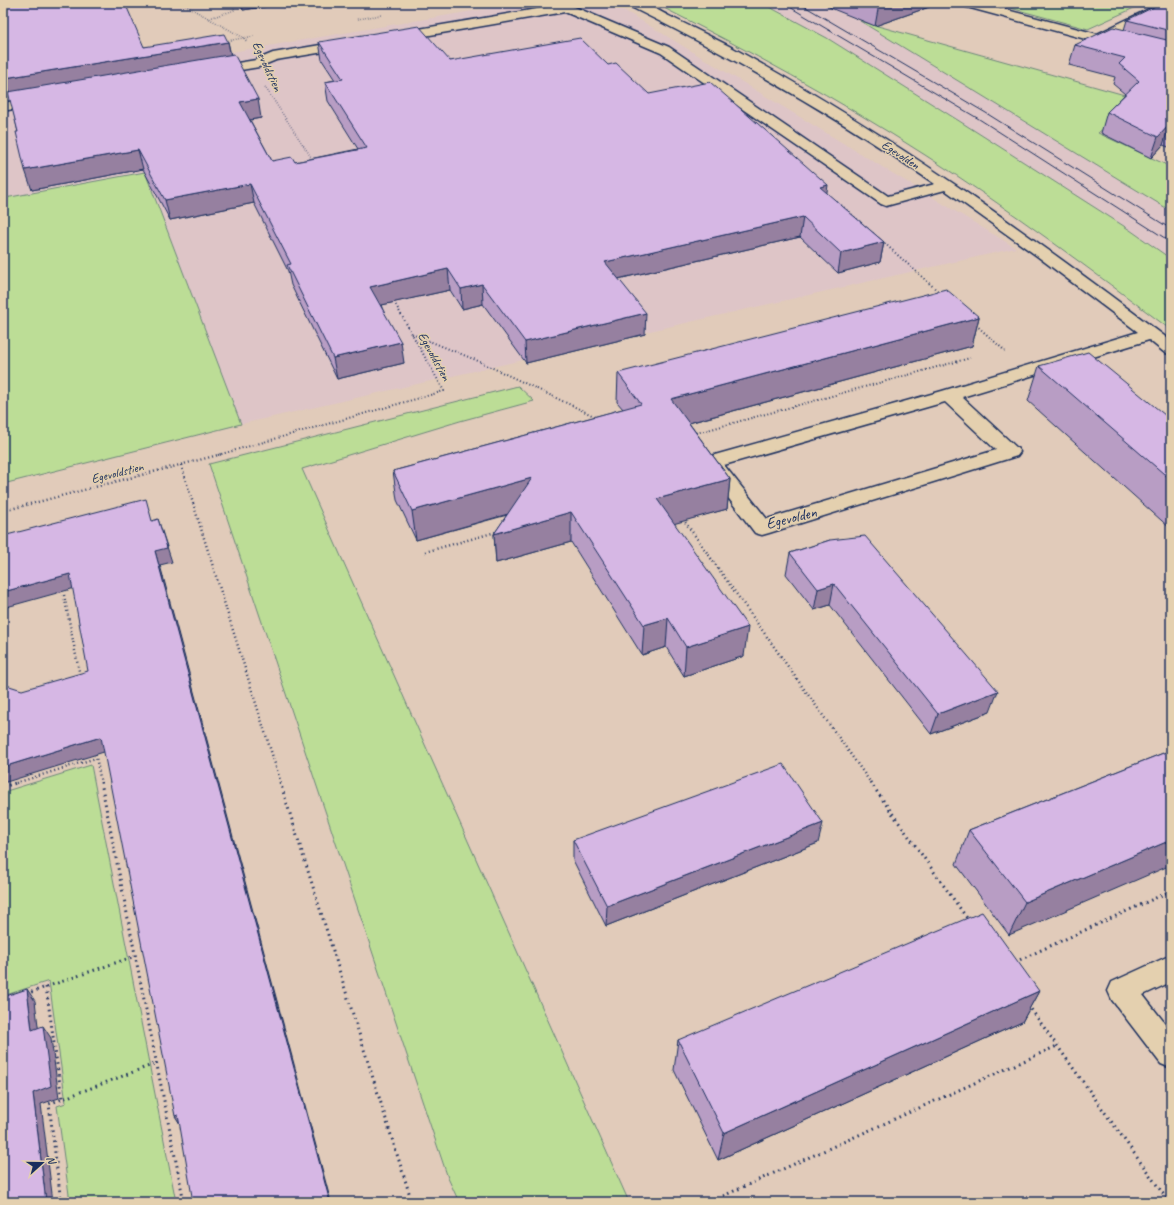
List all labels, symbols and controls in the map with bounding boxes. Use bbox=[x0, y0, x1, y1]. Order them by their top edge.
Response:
street label: Egevoldstien bbox=[249, 39, 286, 95]
street label: Egevolden bbox=[878, 137, 923, 173]
street label: Egevoldstien bbox=[414, 329, 455, 385]
street label: Egevoldstien bbox=[90, 459, 146, 487]
street label: Egevolden bbox=[764, 502, 820, 534]
north arrow bbox=[22, 1143, 62, 1183]
text: N bbox=[44, 1154, 60, 1167]

